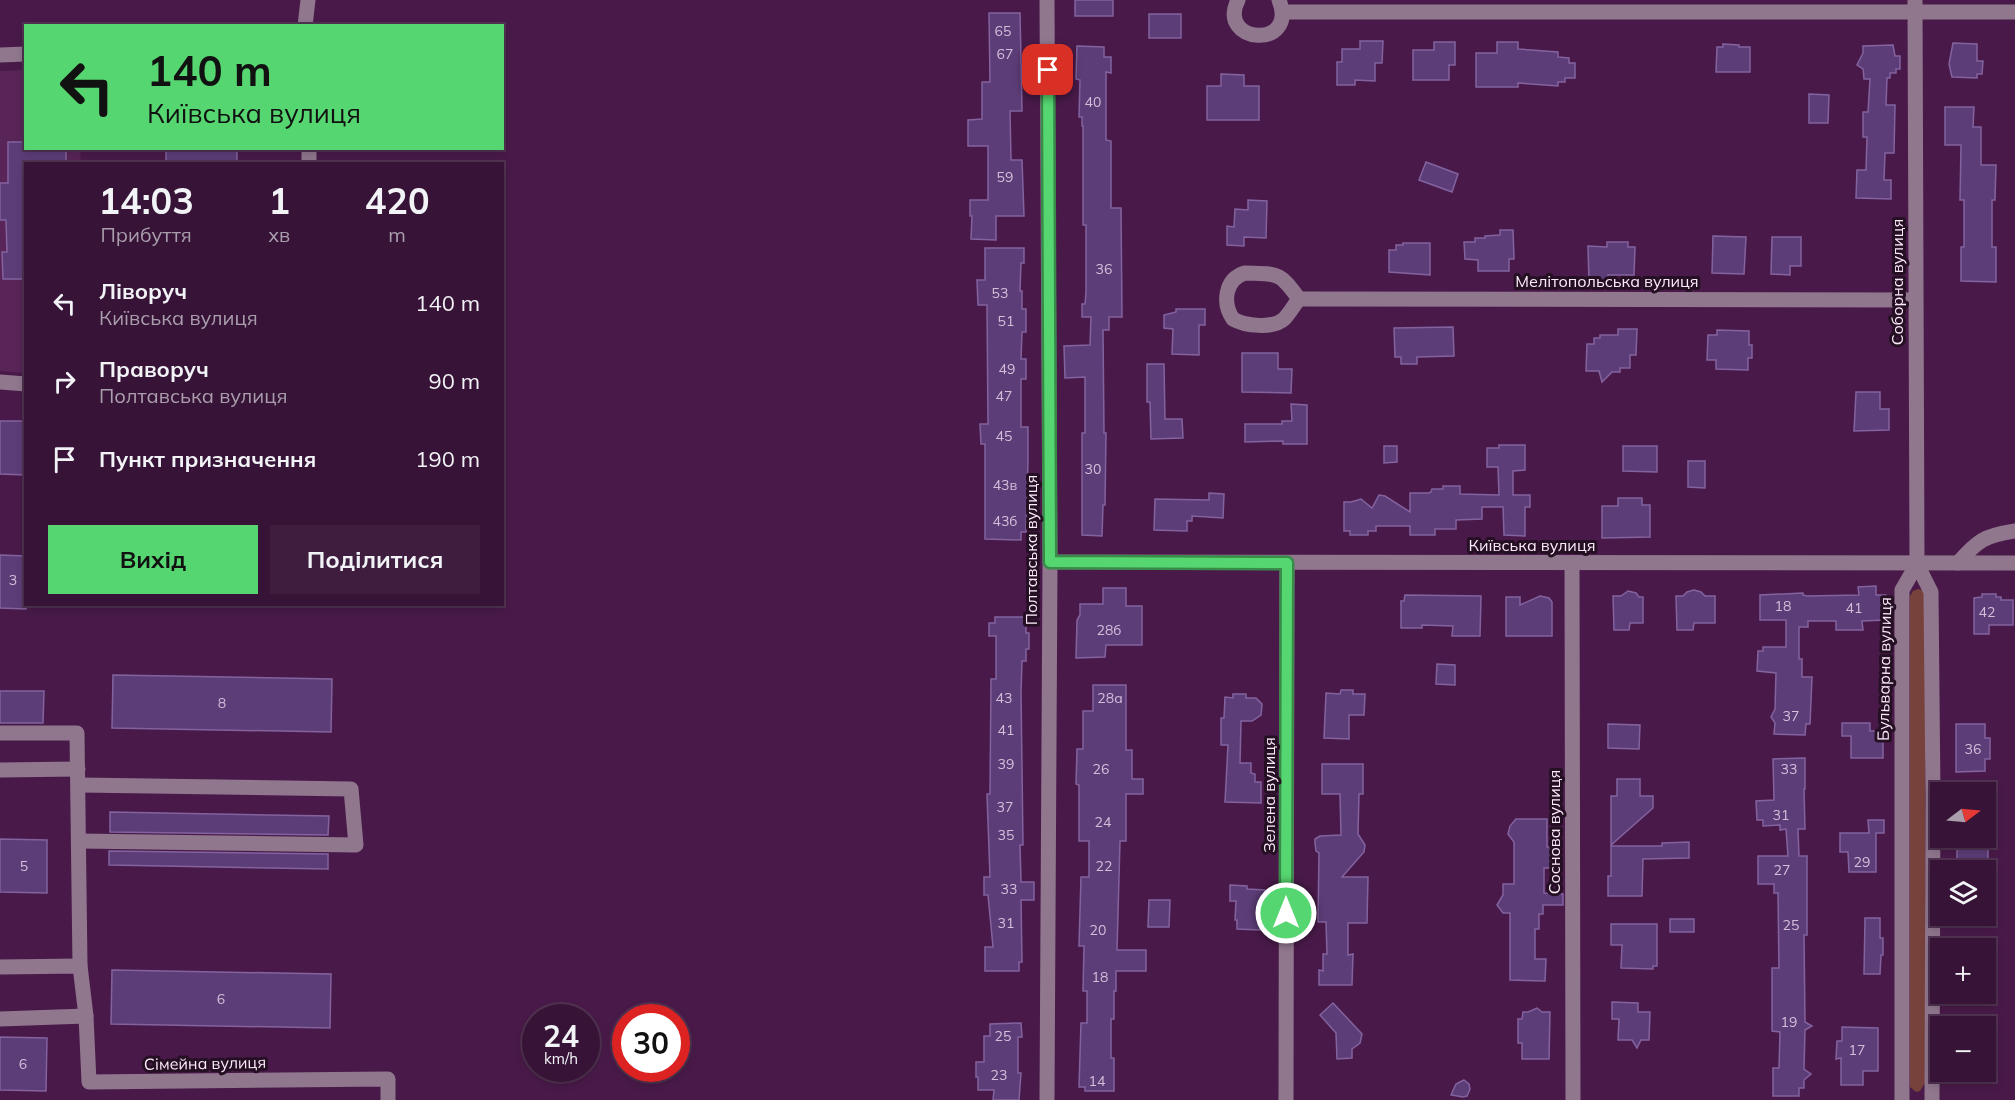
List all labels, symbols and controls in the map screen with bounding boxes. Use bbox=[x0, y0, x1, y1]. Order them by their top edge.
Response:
house number: 65 bbox=[995, 22, 1011, 40]
text: 140 m bbox=[147, 44, 272, 97]
pin bbox=[1022, 44, 1073, 95]
house number: 67 bbox=[997, 45, 1013, 63]
icon: left bbox=[48, 48, 126, 126]
icon: arrive bbox=[1031, 53, 1064, 86]
house number: 40 bbox=[1085, 93, 1101, 111]
text: Київська вулиця bbox=[147, 96, 361, 130]
house number: 59 bbox=[997, 168, 1013, 186]
text: 14:03 bbox=[98, 178, 194, 223]
text: 1 bbox=[268, 178, 290, 223]
text: 420 bbox=[365, 178, 430, 223]
street label: Соборна вулиця bbox=[1887, 219, 1907, 345]
text: Прибуття bbox=[101, 222, 192, 247]
text: хв bbox=[268, 222, 290, 247]
text: m bbox=[388, 222, 406, 247]
house number: 36 bbox=[1096, 260, 1112, 278]
street label: Мелітопольська вулиця bbox=[1515, 271, 1699, 291]
text: Ліворуч bbox=[99, 277, 187, 305]
house number: 53 bbox=[992, 284, 1008, 302]
icon: left bbox=[48, 287, 81, 320]
text: 140 m bbox=[415, 289, 480, 317]
text: Київська вулиця bbox=[99, 305, 258, 330]
house number: 51 bbox=[998, 312, 1014, 330]
text: Праворуч bbox=[99, 355, 209, 383]
house number: 49 bbox=[999, 360, 1015, 378]
icon: right bbox=[48, 365, 81, 398]
text: 90 m bbox=[429, 367, 480, 395]
text: Полтавська вулиця bbox=[99, 383, 287, 408]
house number: 47 bbox=[996, 387, 1012, 405]
house number: 45 bbox=[996, 427, 1012, 445]
icon: arrive bbox=[48, 443, 81, 476]
text: Пункт призначення bbox=[99, 445, 316, 473]
text: 190 m bbox=[415, 445, 480, 473]
house number: 30 bbox=[1085, 460, 1101, 478]
street label: Полтавська вулиця bbox=[1021, 475, 1041, 625]
house number: 43в bbox=[993, 476, 1017, 494]
house number: 43б bbox=[993, 512, 1017, 530]
button: Вихід bbox=[48, 525, 258, 594]
button: Поділитися bbox=[270, 525, 480, 594]
street label: Київська вулиця bbox=[1469, 535, 1595, 555]
house number: 3 bbox=[9, 571, 17, 589]
house number: 18 bbox=[1775, 597, 1791, 615]
street label: Бульварна вулиця bbox=[1873, 597, 1895, 741]
house number: 41 bbox=[1846, 599, 1862, 617]
house number: 42 bbox=[1979, 603, 1995, 621]
house number: 28б bbox=[1097, 621, 1121, 639]
house number: 43 bbox=[996, 689, 1012, 707]
house number: 28а bbox=[1097, 689, 1123, 707]
house number: 8 bbox=[218, 694, 226, 712]
house number: 37 bbox=[1783, 707, 1799, 725]
house number: 41 bbox=[998, 721, 1014, 739]
street label: Зелена вулиця bbox=[1259, 737, 1279, 853]
house number: 36 bbox=[1965, 740, 1981, 758]
house number: 39 bbox=[998, 755, 1014, 773]
house number: 26 bbox=[1093, 760, 1109, 778]
house number: 33 bbox=[1781, 760, 1797, 778]
street label: Соснова вулиця bbox=[1544, 770, 1564, 894]
north arrow bbox=[1930, 782, 1996, 848]
map controls bbox=[1930, 782, 1996, 1082]
house number: 37 bbox=[997, 798, 1013, 816]
house number: 31 bbox=[1773, 806, 1789, 824]
house number: 24 bbox=[1095, 813, 1112, 831]
house number: 35 bbox=[998, 826, 1014, 844]
house number: 29 bbox=[1854, 853, 1870, 871]
house number: 5 bbox=[20, 857, 28, 875]
house number: 22 bbox=[1096, 857, 1112, 875]
button: layers bbox=[1930, 860, 1996, 926]
house number: 27 bbox=[1774, 861, 1790, 879]
house number: 33 bbox=[1001, 880, 1017, 898]
position arrow bbox=[1254, 881, 1318, 945]
house number: 31 bbox=[998, 914, 1014, 932]
house number: 25 bbox=[1783, 916, 1799, 934]
house number: 20 bbox=[1090, 921, 1106, 939]
button: + bbox=[1930, 938, 1996, 1004]
house number: 18 bbox=[1092, 968, 1108, 986]
house number: 6 bbox=[217, 990, 225, 1008]
speed limit sign: 30 bbox=[612, 1004, 690, 1082]
house number: 19 bbox=[1781, 1013, 1797, 1031]
button: − bbox=[1930, 1016, 1996, 1082]
text: 24 bbox=[543, 1017, 579, 1055]
house number: 25 bbox=[995, 1027, 1011, 1045]
house number: 17 bbox=[1849, 1041, 1865, 1059]
text: km/h bbox=[544, 1049, 578, 1068]
street label: Сімейна вулиця bbox=[144, 1052, 266, 1074]
house number: 6 bbox=[19, 1055, 27, 1073]
house number: 23 bbox=[991, 1066, 1007, 1084]
house number: 14 bbox=[1089, 1072, 1106, 1090]

